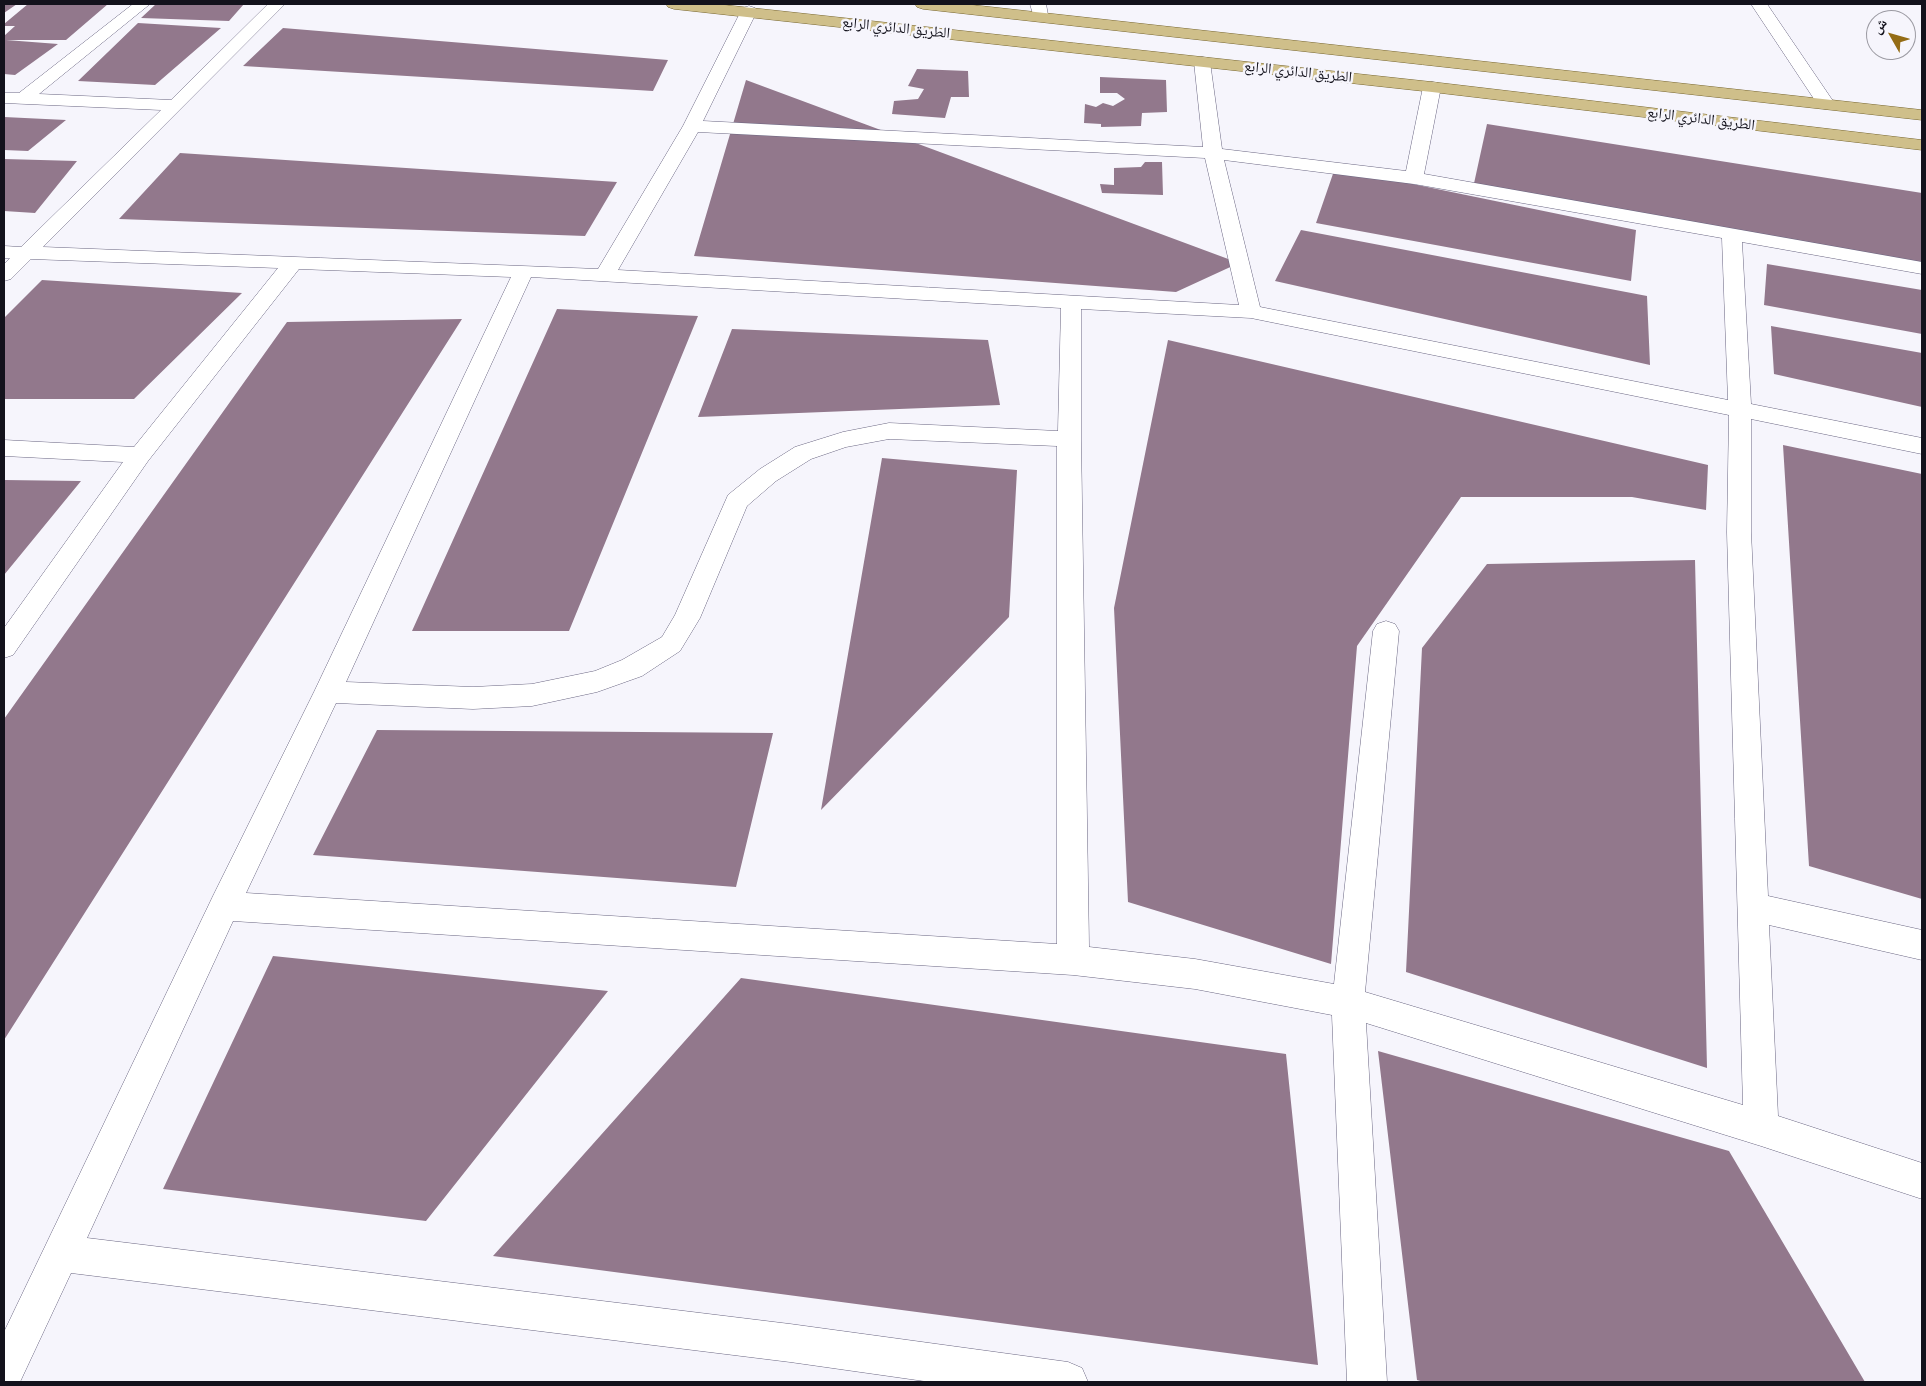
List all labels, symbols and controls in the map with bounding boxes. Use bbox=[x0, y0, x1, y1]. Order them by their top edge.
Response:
north arrow bbox=[1866, 10, 1916, 60]
street label: الطريق الدائري الرابع bbox=[841, 13, 951, 43]
text: ش bbox=[1868, 15, 1891, 37]
street label: الطريق الدائري الرابع bbox=[1243, 57, 1353, 87]
street label: الطريق الدائري الرابع bbox=[1646, 103, 1756, 135]

